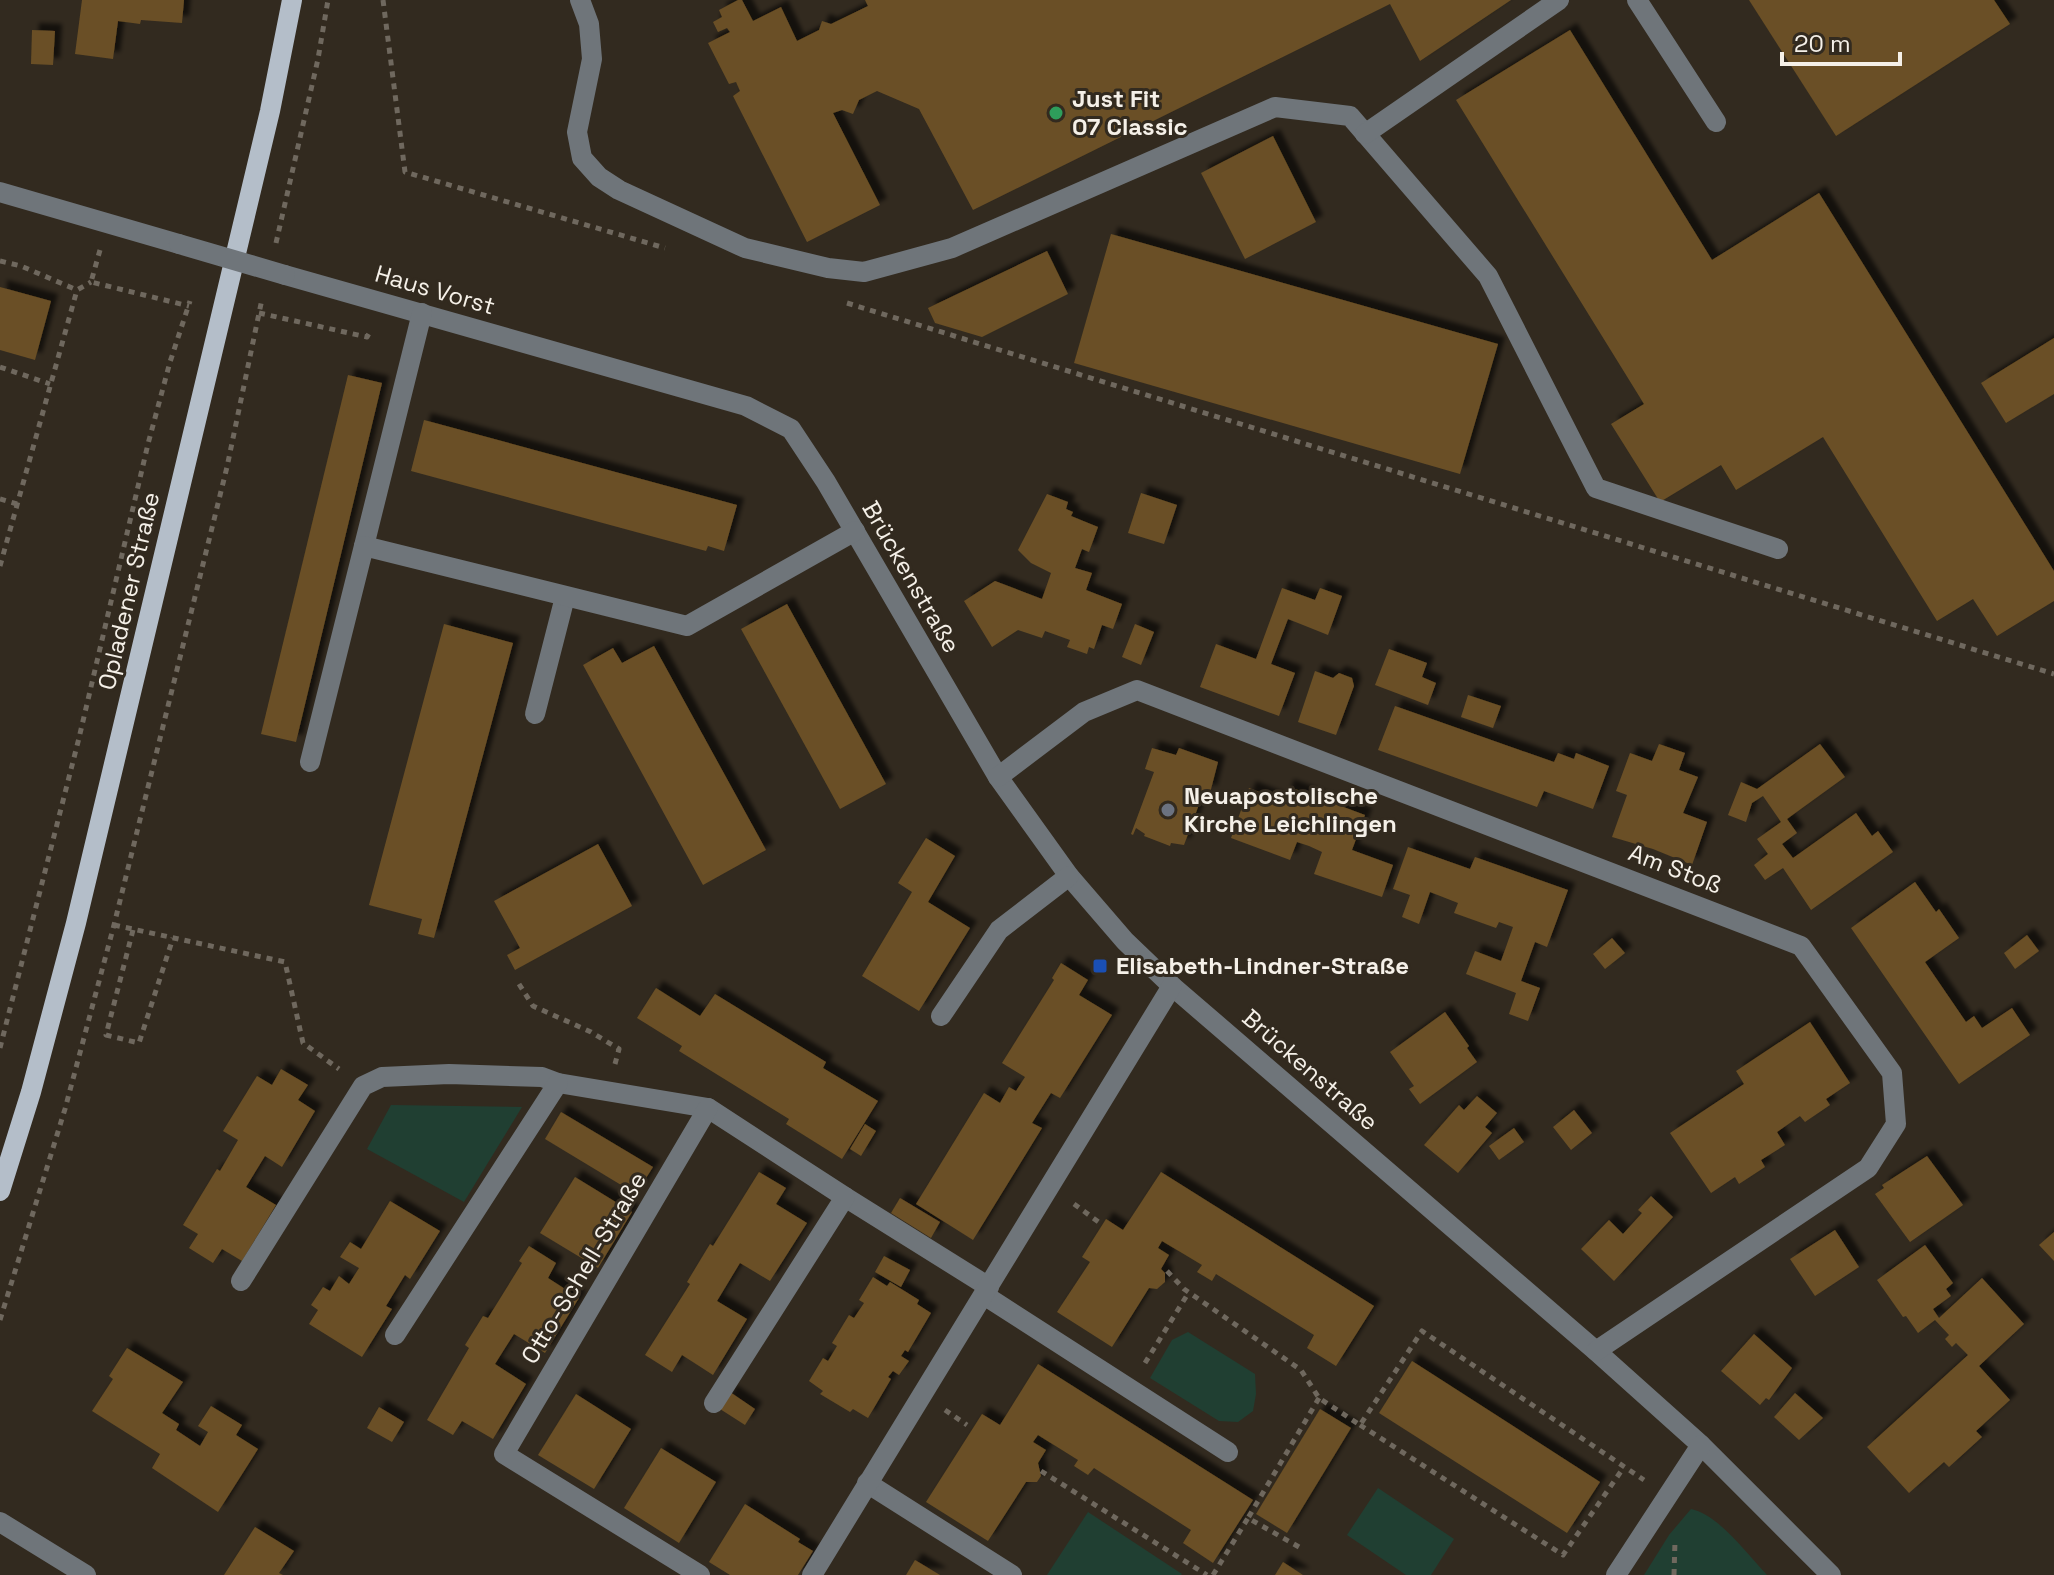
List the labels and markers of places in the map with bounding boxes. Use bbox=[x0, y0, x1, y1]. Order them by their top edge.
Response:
place label: Just Fit 07 Classic bbox=[1072, 83, 1188, 142]
marker: Just Fit 07 Classic bbox=[1047, 104, 1065, 122]
place label: Neuapostolische Kirche Leichlingen bbox=[1184, 780, 1397, 839]
marker: Neuapostolische Kirche Leichlingen bbox=[1159, 801, 1177, 819]
place label: Elisabeth-Lindner-Straße bbox=[1116, 950, 1409, 981]
marker: Elisabeth-Lindner-Straße bbox=[1091, 957, 1109, 975]

